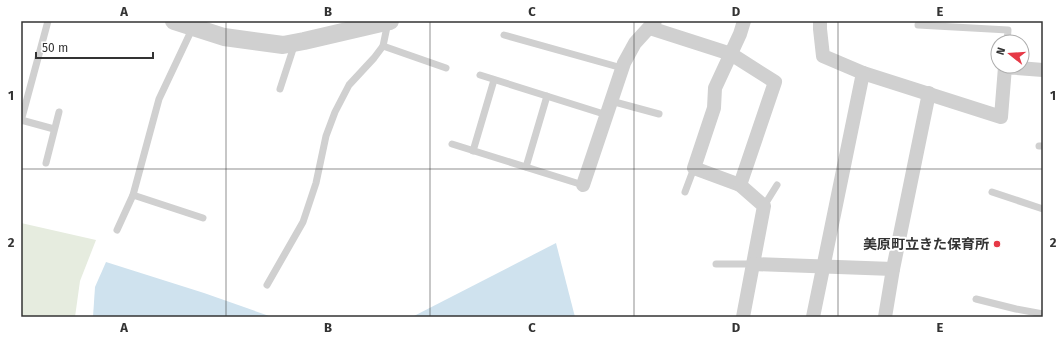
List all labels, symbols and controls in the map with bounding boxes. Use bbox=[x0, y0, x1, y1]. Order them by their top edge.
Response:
text: A bbox=[119, 4, 128, 19]
text: B bbox=[324, 4, 332, 19]
text: C bbox=[528, 4, 536, 19]
text: D bbox=[732, 4, 741, 19]
text: E bbox=[937, 4, 944, 19]
scale bar bbox=[36, 34, 153, 60]
north arrow bbox=[990, 34, 1030, 74]
text: 50 m bbox=[42, 41, 68, 55]
text: N bbox=[994, 46, 1008, 57]
text: 1 bbox=[8, 88, 14, 103]
text: 1 bbox=[1050, 88, 1056, 103]
text: 2 bbox=[8, 235, 15, 250]
text: 2 bbox=[1050, 235, 1057, 250]
place label: 美原町立きた保育所 bbox=[863, 236, 989, 253]
marker: 美原町立きた保育所 bbox=[992, 239, 1002, 249]
text: A bbox=[119, 320, 128, 335]
text: B bbox=[324, 320, 332, 335]
text: C bbox=[528, 320, 536, 335]
text: D bbox=[732, 320, 741, 335]
text: E bbox=[937, 320, 944, 335]

